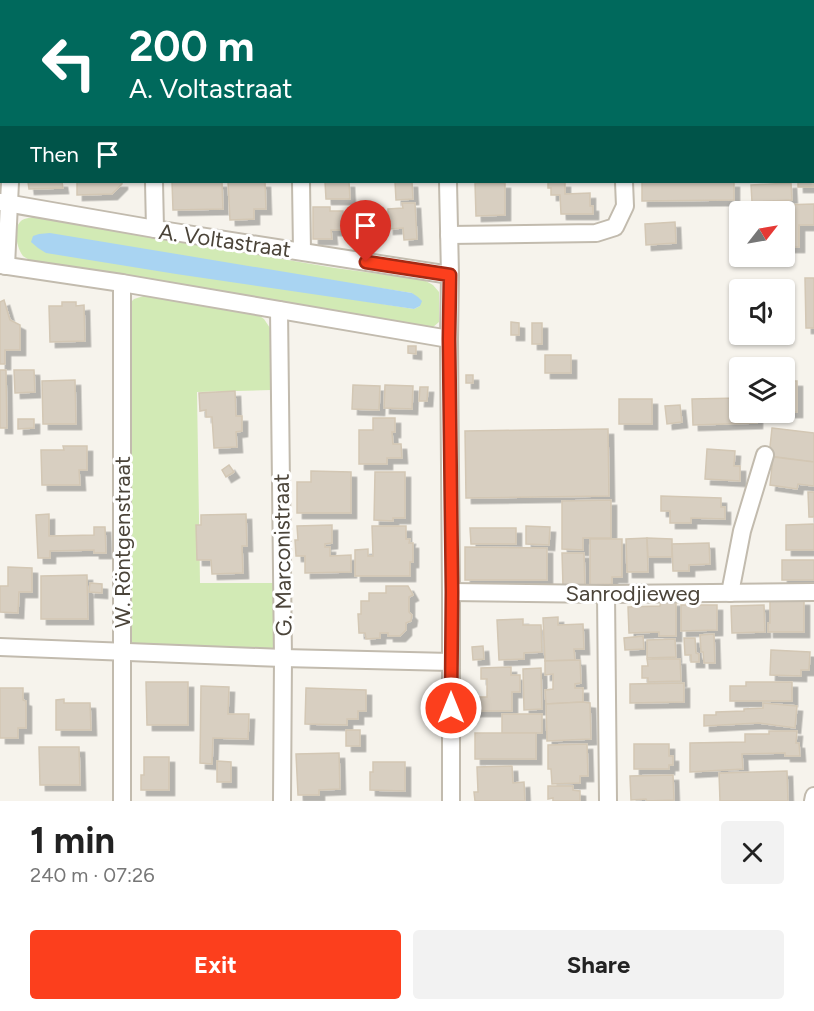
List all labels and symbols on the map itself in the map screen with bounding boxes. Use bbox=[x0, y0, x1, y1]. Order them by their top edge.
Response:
pin bbox=[340, 200, 391, 262]
north arrow bbox=[729, 201, 795, 267]
street label: A. Voltastraat bbox=[157, 218, 293, 263]
street label: W. Röntgenstraat bbox=[109, 456, 136, 628]
street label: G. Marconistraat bbox=[268, 473, 297, 637]
street label: Sanrodjieweg bbox=[566, 580, 700, 607]
position arrow bbox=[419, 676, 483, 740]

